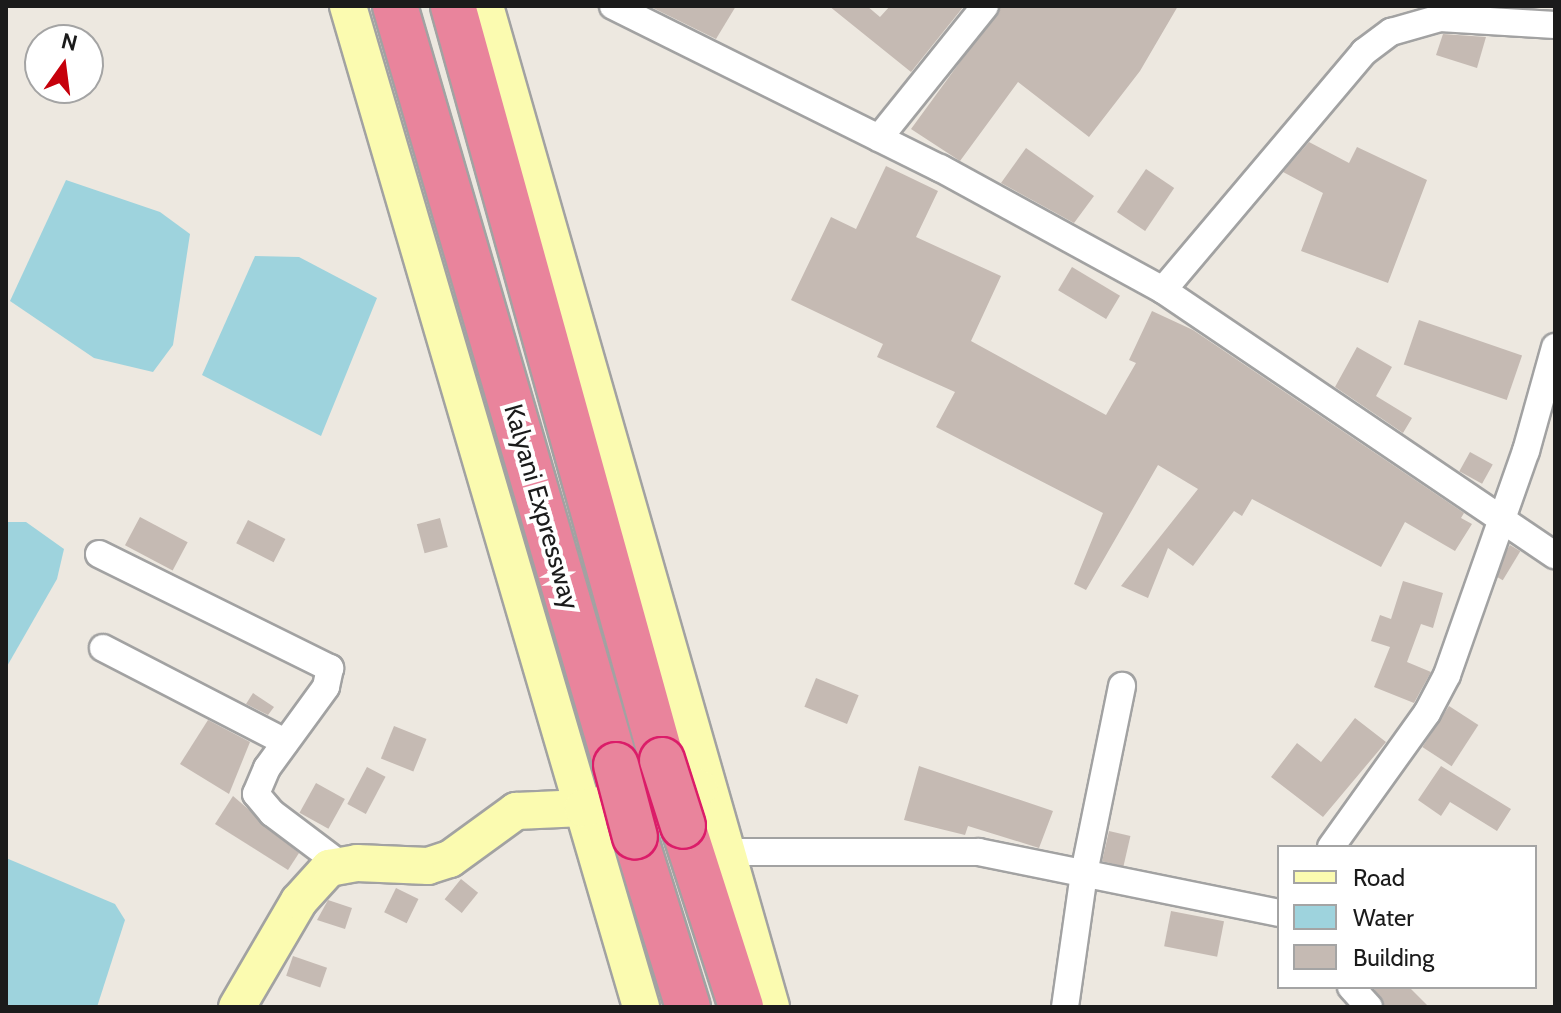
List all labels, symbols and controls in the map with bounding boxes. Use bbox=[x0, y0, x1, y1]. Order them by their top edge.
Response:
north arrow bbox=[24, 24, 104, 104]
text: N bbox=[59, 27, 80, 57]
street label: Kalyani Expressway bbox=[497, 401, 585, 613]
legend bbox=[1277, 845, 1537, 989]
text: Road bbox=[1353, 863, 1405, 892]
text: Water bbox=[1353, 903, 1414, 932]
text: Building bbox=[1353, 943, 1434, 972]

